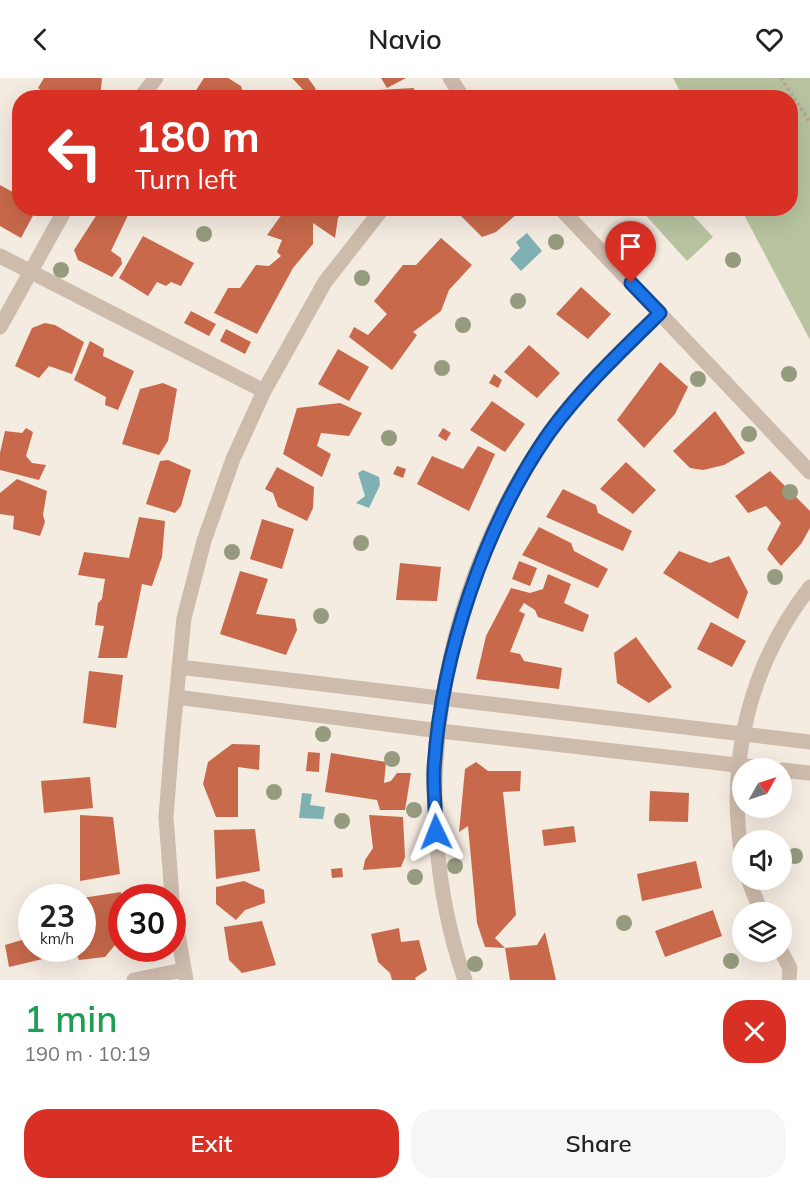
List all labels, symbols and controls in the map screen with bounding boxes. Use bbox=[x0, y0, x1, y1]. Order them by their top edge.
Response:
text: Navio bbox=[368, 22, 442, 56]
icon: back bbox=[24, 23, 57, 56]
icon: heart bbox=[753, 23, 786, 56]
text: 180 m bbox=[135, 110, 260, 163]
icon: left bbox=[36, 114, 114, 192]
text: Turn left bbox=[135, 162, 237, 196]
pin bbox=[605, 221, 656, 283]
icon: arrive bbox=[614, 230, 647, 263]
north arrow bbox=[732, 758, 792, 818]
map controls bbox=[732, 758, 792, 962]
position arrow bbox=[404, 800, 468, 864]
button: sound bbox=[732, 830, 792, 890]
speed limit sign: 30 bbox=[108, 884, 186, 962]
text: 23 bbox=[39, 897, 75, 935]
button: layers bbox=[732, 902, 792, 962]
text: km/h bbox=[40, 929, 74, 948]
text: 1 min bbox=[24, 996, 118, 1041]
button: close bbox=[723, 1000, 786, 1063]
text: 190 m · 10:19 bbox=[24, 1041, 150, 1066]
button: Exit bbox=[24, 1109, 399, 1178]
button: Share bbox=[411, 1109, 786, 1178]

